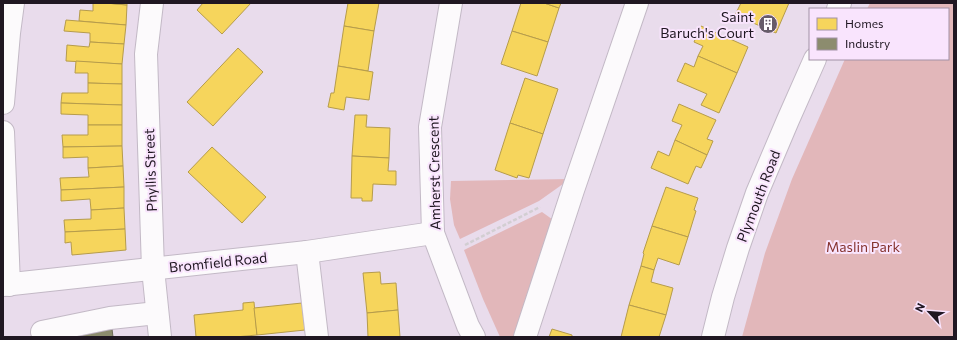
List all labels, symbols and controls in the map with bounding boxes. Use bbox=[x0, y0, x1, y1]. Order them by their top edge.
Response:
place label: Saint Baruch's Court bbox=[660, 8, 754, 41]
legend bbox=[809, 8, 949, 60]
building icon: Saint Baruch's Court bbox=[757, 13, 779, 35]
text: Homes bbox=[845, 16, 883, 30]
text: Industry bbox=[845, 36, 890, 50]
street label: Amherst Crescent bbox=[425, 116, 443, 230]
street label: Phyllis Street bbox=[140, 128, 160, 212]
street label: Plymouth Road bbox=[733, 148, 783, 244]
park label: Maslin Park bbox=[826, 238, 900, 255]
street label: Bromfield Road bbox=[168, 248, 268, 276]
north arrow bbox=[909, 292, 949, 332]
text: N bbox=[912, 301, 927, 314]

